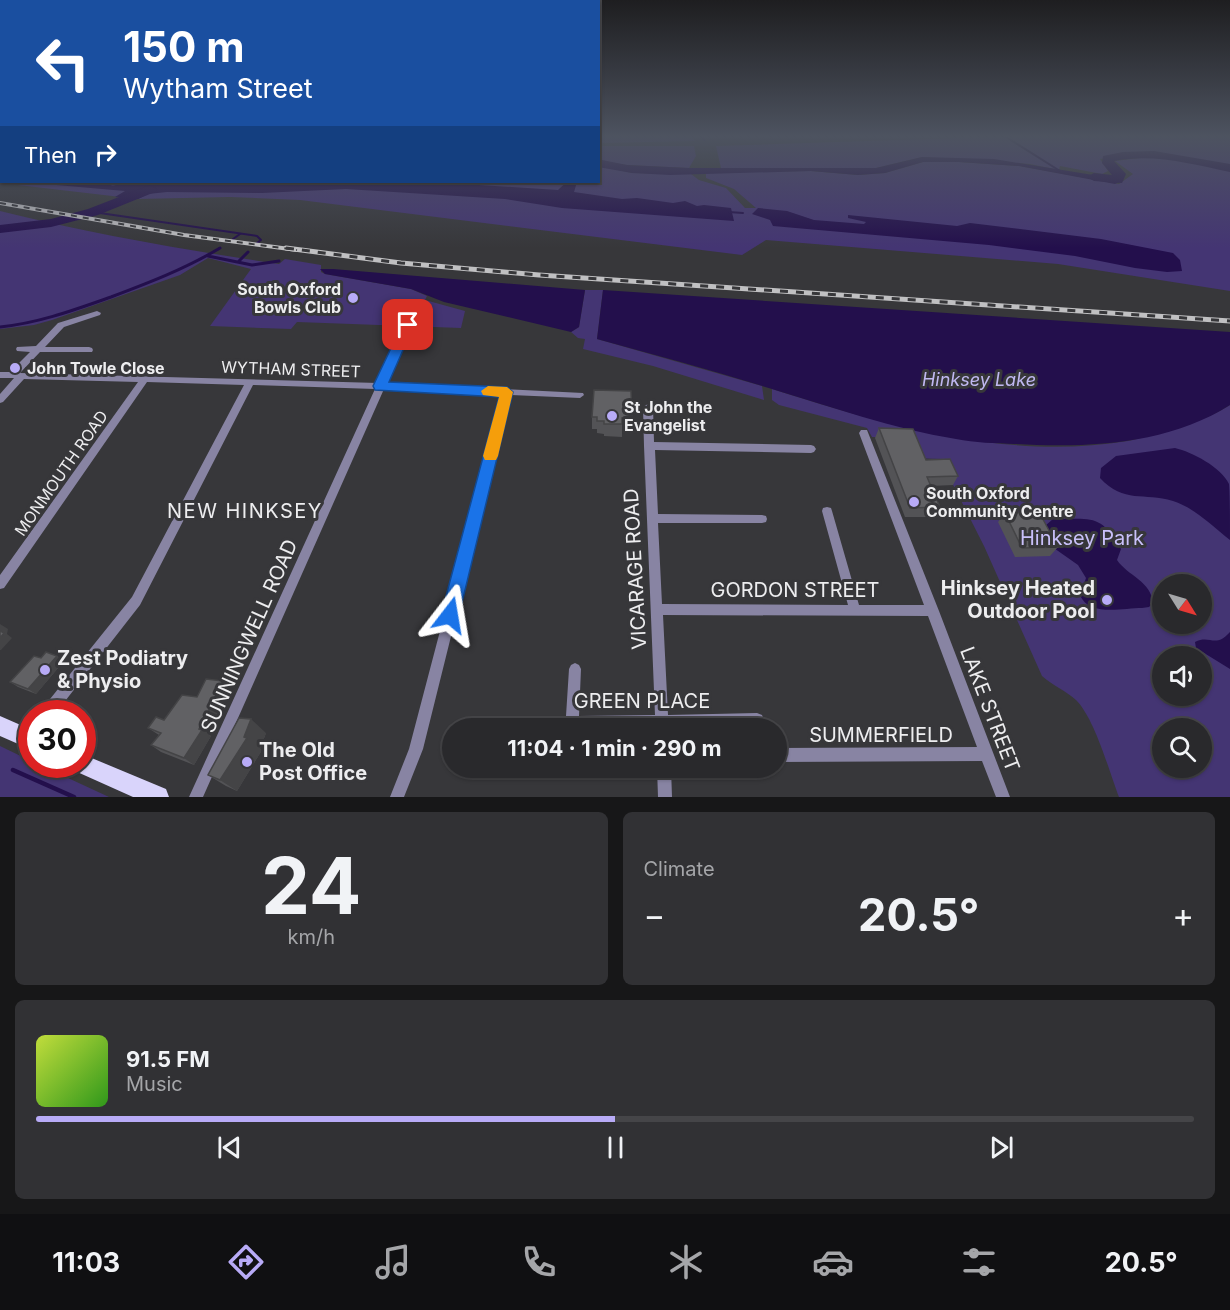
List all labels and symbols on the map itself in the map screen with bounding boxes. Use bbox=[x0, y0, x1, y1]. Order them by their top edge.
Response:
place label: South Oxford Bowls Club bbox=[237, 279, 341, 317]
marker: South Oxford Bowls Club bbox=[346, 291, 360, 305]
pin bbox=[382, 299, 433, 350]
street label: WYTHAM STREET bbox=[221, 357, 361, 381]
place label: John Towle Close bbox=[27, 358, 165, 378]
marker: John Towle Close bbox=[8, 361, 22, 375]
water label: Hinksey Lake bbox=[922, 369, 1036, 390]
place label: St John the Evangelist bbox=[624, 397, 712, 435]
street label: MONMOUTH ROAD bbox=[10, 406, 112, 540]
marker: St John the Evangelist bbox=[605, 409, 619, 423]
place label: South Oxford Community Centre bbox=[926, 483, 1074, 521]
street label: VICARAGE ROAD bbox=[619, 488, 651, 650]
marker: South Oxford Community Centre bbox=[907, 495, 921, 509]
district label: NEW HINKSEY bbox=[167, 499, 323, 523]
park label: Hinksey Park bbox=[1020, 526, 1144, 550]
street label: SUNNINGWELL ROAD bbox=[196, 536, 302, 736]
north arrow bbox=[1152, 574, 1212, 634]
place label: Hinksey Heated Outdoor Pool bbox=[941, 576, 1095, 623]
street label: GORDON STREET bbox=[710, 578, 880, 602]
position arrow bbox=[418, 583, 482, 647]
marker: Hinksey Heated Outdoor Pool bbox=[1100, 593, 1114, 607]
street label: LAKE STREET bbox=[955, 643, 1025, 775]
place label: Zest Podiatry & Physio bbox=[57, 646, 188, 693]
marker: Zest Podiatry & Physio bbox=[38, 663, 52, 677]
street label: GREEN PLACE bbox=[574, 689, 710, 713]
speed limit sign: 30 bbox=[18, 700, 96, 778]
street label: SUMMERFIELD bbox=[809, 723, 953, 747]
place label: The Old Post Office bbox=[259, 738, 367, 785]
marker: The Old Post Office bbox=[240, 755, 254, 769]

